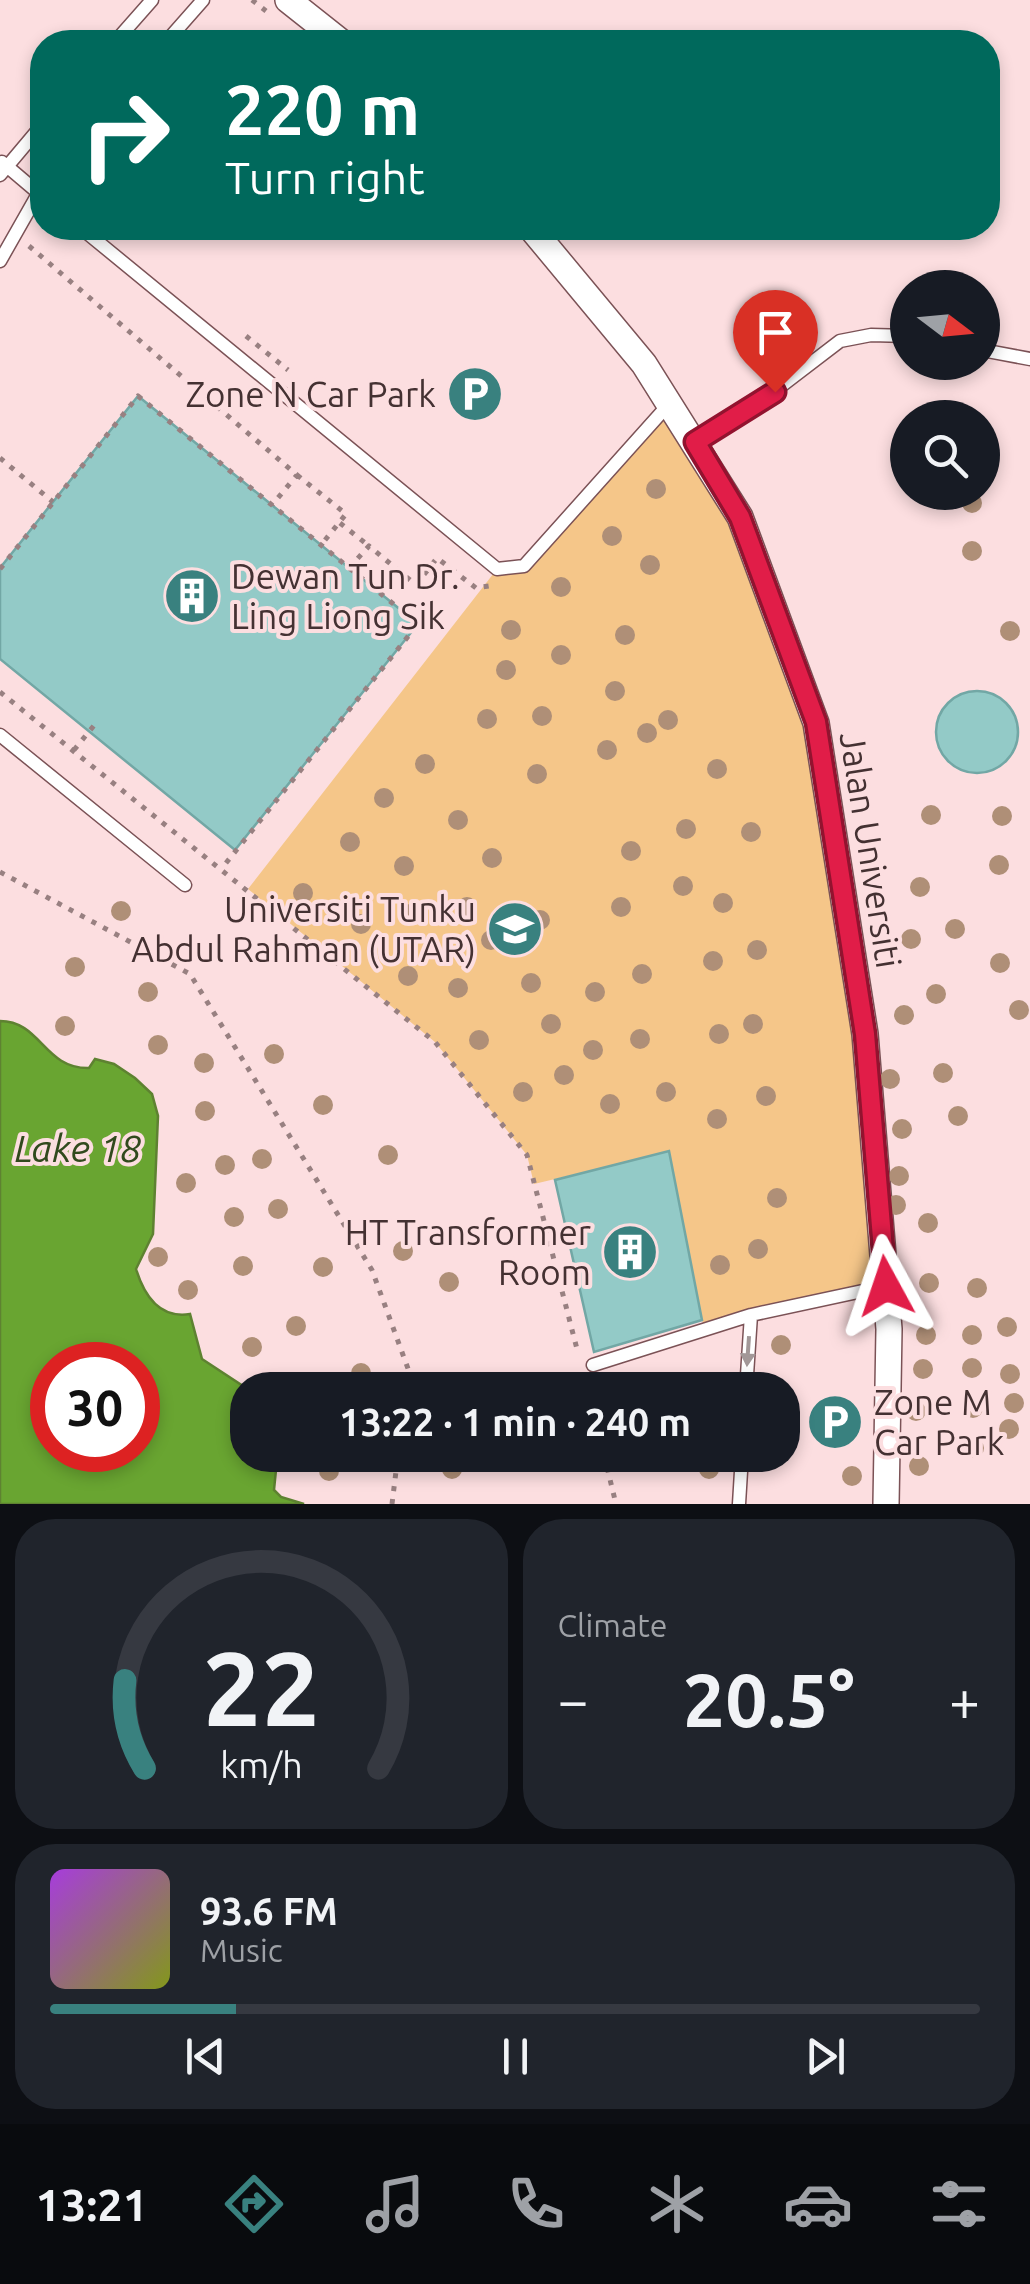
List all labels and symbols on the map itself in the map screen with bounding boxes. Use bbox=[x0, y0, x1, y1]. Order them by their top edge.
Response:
north arrow bbox=[890, 270, 1000, 380]
pin bbox=[733, 290, 818, 393]
parking icon: Zone N Car Park bbox=[445, 364, 505, 424]
place label: Zone N Car Park bbox=[185, 374, 436, 414]
place label: Dewan Tun Dr. Ling Liong Sik bbox=[231, 556, 460, 636]
building icon: Dewan Tun Dr. Ling Liong Sik bbox=[162, 566, 222, 626]
street label: Jalan Universiti bbox=[833, 729, 909, 971]
place label: Universiti Tunku Abdul Rahman (UTAR) bbox=[131, 889, 476, 969]
school or university icon: Universiti Tunku Abdul Rahman (UTAR) bbox=[485, 899, 545, 959]
water label: Lake 18 bbox=[14, 1127, 142, 1169]
place label: HT Transformer Room bbox=[345, 1212, 591, 1292]
building icon: HT Transformer Room bbox=[600, 1222, 660, 1282]
position arrow bbox=[834, 1234, 938, 1338]
one-way arrow bbox=[740, 1335, 756, 1367]
speed limit sign: 30 bbox=[30, 1342, 160, 1472]
place label: Zone M Car Park bbox=[874, 1382, 1005, 1462]
parking icon: Zone M Car Park bbox=[805, 1392, 865, 1452]

